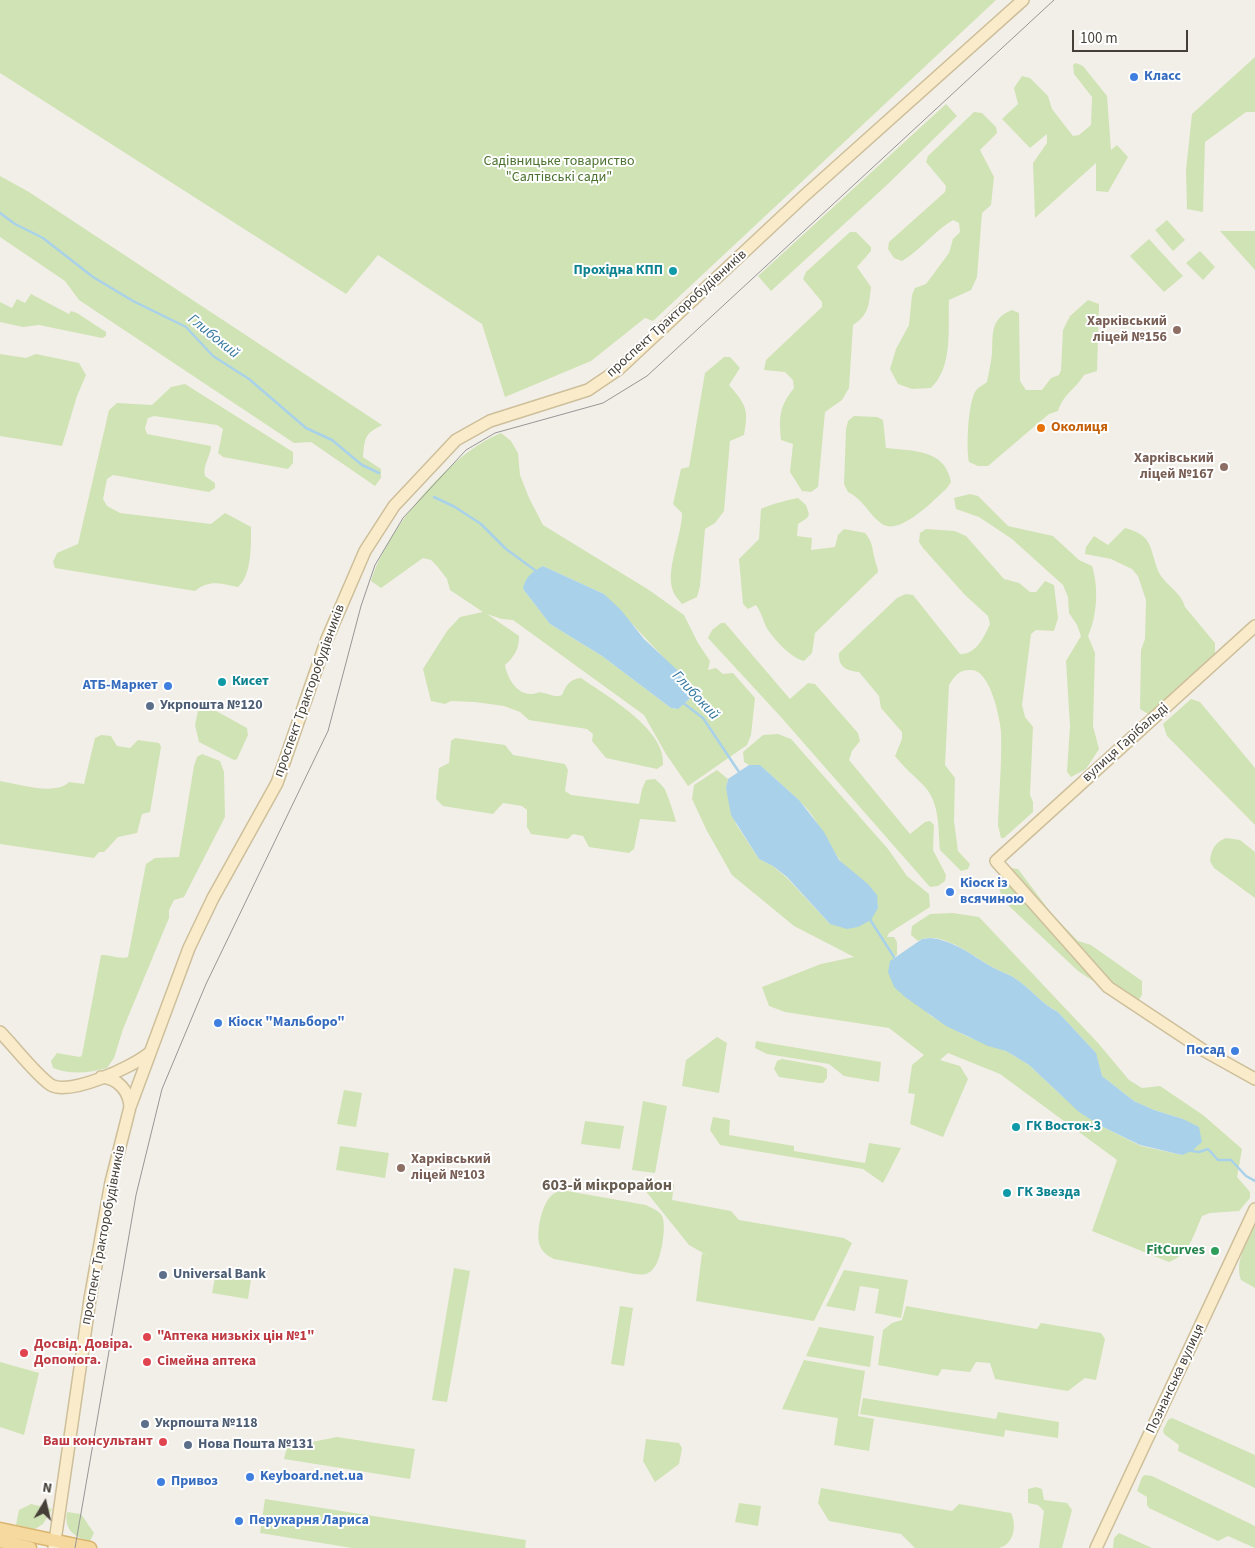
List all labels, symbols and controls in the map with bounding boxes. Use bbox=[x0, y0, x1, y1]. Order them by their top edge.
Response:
scale bar bbox=[1075, 20, 1191, 52]
text: 100 m bbox=[1080, 28, 1118, 49]
place label: Класс bbox=[1144, 69, 1181, 85]
marker: Класс bbox=[1128, 71, 1140, 83]
park label: Садівницьке товариство "Салтівські сади" bbox=[483, 154, 635, 186]
street label: проспект Тракторобудівників bbox=[603, 247, 751, 381]
place label: Прохідна КПП bbox=[574, 263, 663, 279]
marker: Прохідна КПП bbox=[667, 265, 679, 277]
water label: Глибокий bbox=[184, 311, 242, 363]
place label: Харківський ліцей №156 bbox=[1087, 314, 1167, 347]
marker: Харківський ліцей №156 bbox=[1171, 324, 1183, 336]
place label: Околиця bbox=[1051, 420, 1108, 436]
marker: Околиця bbox=[1035, 422, 1047, 434]
place label: Харківський ліцей №167 bbox=[1134, 451, 1214, 484]
marker: Харківський ліцей №167 bbox=[1218, 461, 1230, 473]
street label: проспект Тракторобудівників bbox=[271, 602, 349, 780]
water label: Глибокий bbox=[668, 668, 722, 724]
place label: Кисет bbox=[232, 674, 269, 690]
marker: Кисет bbox=[216, 676, 228, 688]
place label: АТБ-Маркет bbox=[83, 678, 158, 694]
marker: АТБ-Маркет bbox=[162, 680, 174, 692]
place label: Укрпошта №120 bbox=[160, 698, 263, 714]
marker: Укрпошта №120 bbox=[144, 700, 156, 712]
street label: вулиця Гарібальді bbox=[1079, 700, 1173, 786]
place label: Кіоск із всячиною bbox=[960, 876, 1024, 909]
marker: Кіоск із всячиною bbox=[944, 886, 956, 898]
place label: Кіоск "Мальборо" bbox=[228, 1015, 345, 1031]
marker: Кіоск "Мальборо" bbox=[212, 1017, 224, 1029]
place label: Посад bbox=[1186, 1043, 1225, 1059]
marker: Посад bbox=[1229, 1045, 1241, 1057]
place label: ГК Восток-3 bbox=[1026, 1119, 1101, 1135]
marker: ГК Восток-3 bbox=[1010, 1121, 1022, 1133]
street label: проспект Тракторобудівників bbox=[78, 1144, 130, 1326]
place label: Харківський ліцей №103 bbox=[411, 1152, 491, 1184]
marker: Харківський ліцей №103 bbox=[395, 1162, 407, 1174]
district label: 603-й мікрорайон bbox=[542, 1176, 672, 1196]
place label: ГК Звезда bbox=[1017, 1185, 1080, 1201]
marker: ГК Звезда bbox=[1001, 1187, 1013, 1199]
place label: FitCurves bbox=[1146, 1243, 1205, 1259]
marker: FitCurves bbox=[1209, 1245, 1221, 1257]
place label: Universal Bank bbox=[173, 1267, 266, 1283]
marker: Universal Bank bbox=[157, 1269, 169, 1281]
street label: Познанська вулиця bbox=[1143, 1321, 1209, 1437]
place label: "Аптека низькіх цін №1" bbox=[157, 1329, 314, 1345]
marker: "Аптека низькіх цін №1" bbox=[141, 1331, 153, 1343]
place label: Досвід. Довіра. Допомога. bbox=[34, 1337, 133, 1370]
marker: Досвід. Довіра. Допомога. bbox=[18, 1347, 30, 1359]
place label: Сімейна аптека bbox=[157, 1354, 256, 1370]
marker: Сімейна аптека bbox=[141, 1356, 153, 1368]
place label: Укрпошта №118 bbox=[155, 1416, 258, 1432]
marker: Укрпошта №118 bbox=[139, 1418, 151, 1430]
place label: Ваш консультант bbox=[43, 1434, 153, 1450]
marker: Ваш консультант bbox=[157, 1436, 169, 1448]
place label: Нова Пошта №131 bbox=[198, 1437, 314, 1453]
marker: Нова Пошта №131 bbox=[182, 1439, 194, 1451]
place label: Keyboard.net.ua bbox=[260, 1469, 363, 1485]
marker: Keyboard.net.ua bbox=[244, 1471, 256, 1483]
place label: Привоз bbox=[171, 1474, 218, 1490]
marker: Привоз bbox=[155, 1476, 167, 1488]
north arrow bbox=[20, 1478, 70, 1528]
text: N bbox=[41, 1478, 54, 1499]
place label: Перукарня Лариса bbox=[249, 1513, 369, 1529]
marker: Перукарня Лариса bbox=[233, 1515, 245, 1527]

